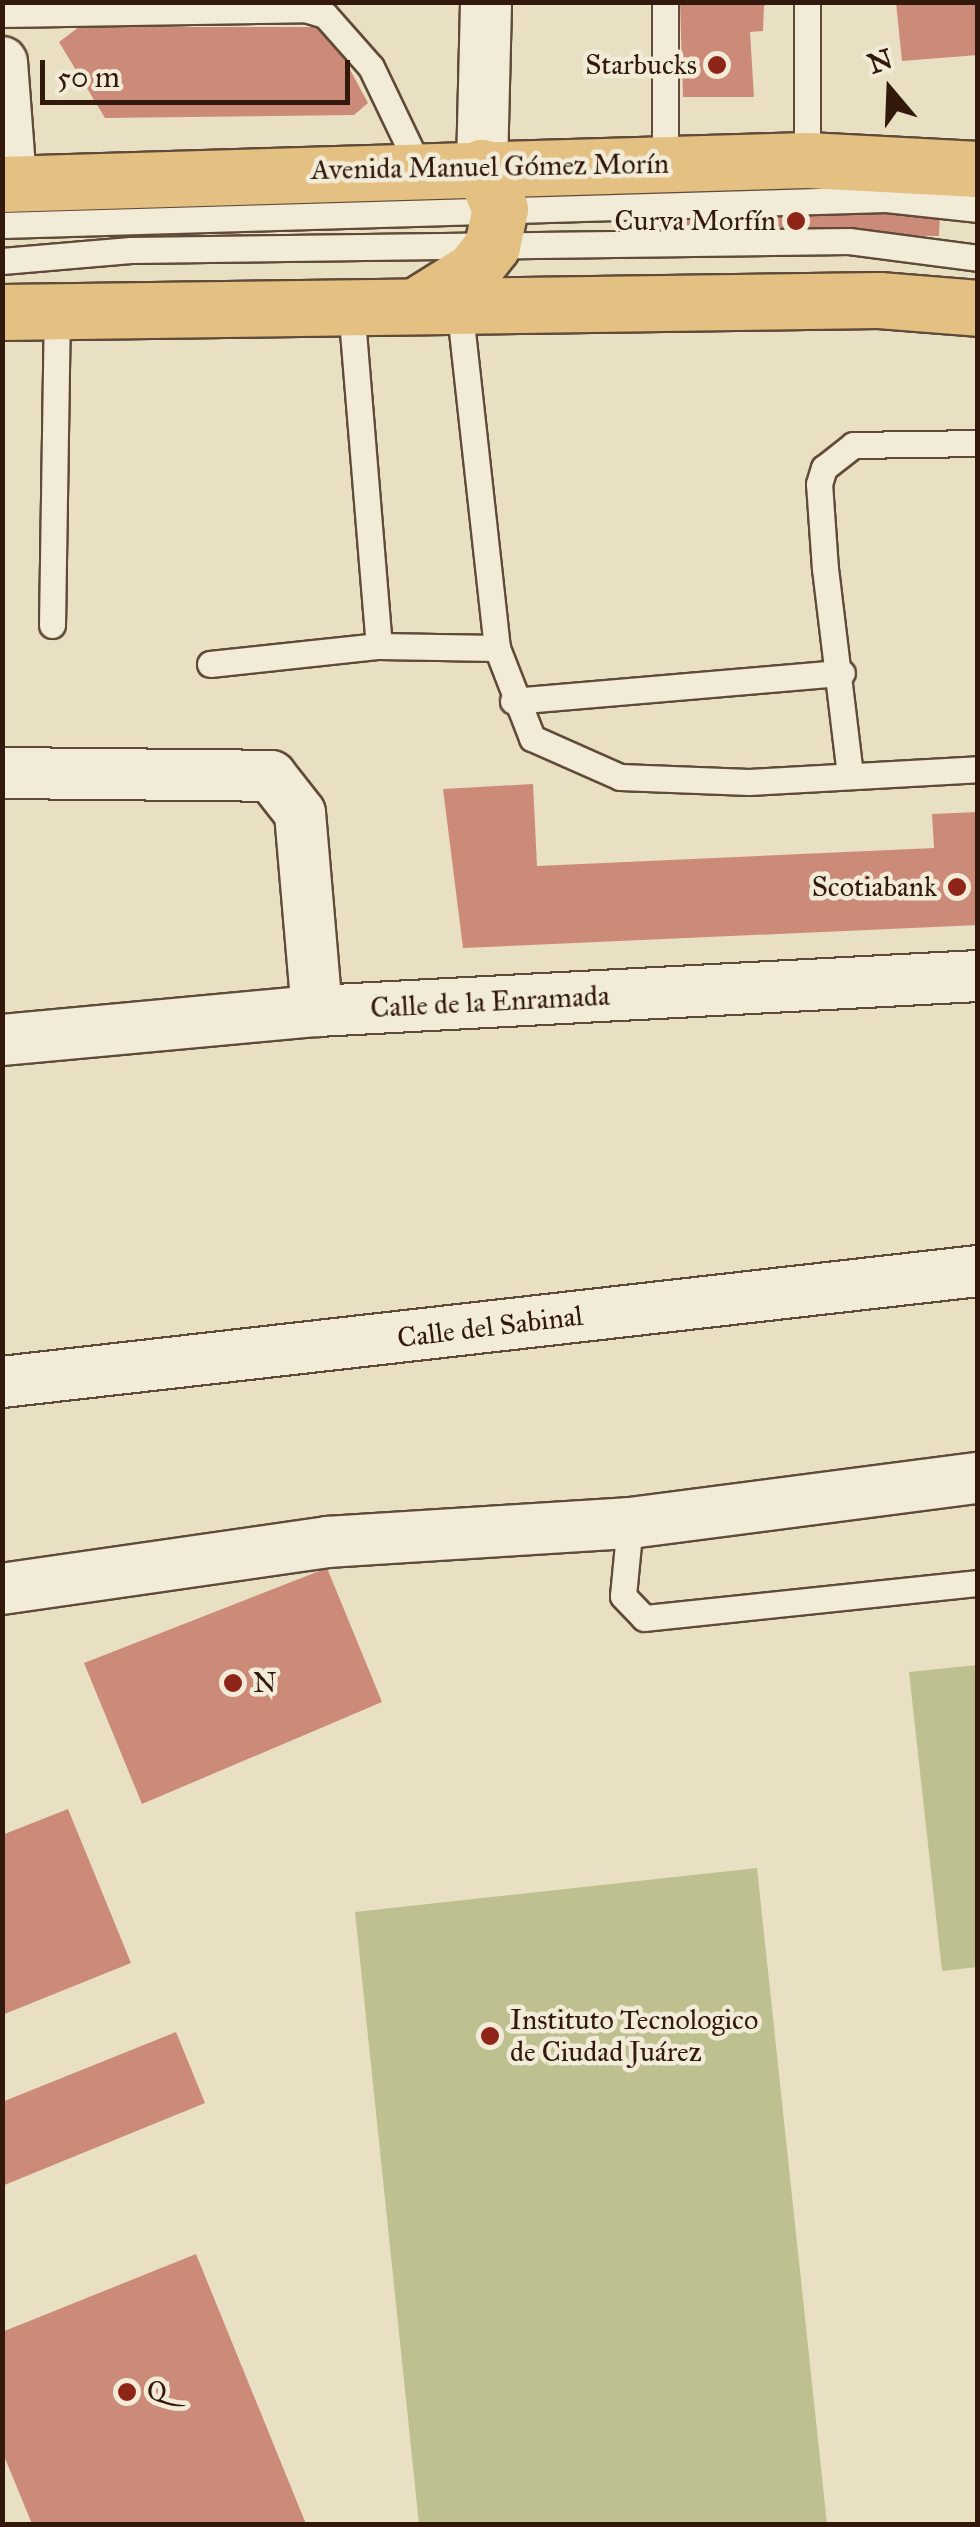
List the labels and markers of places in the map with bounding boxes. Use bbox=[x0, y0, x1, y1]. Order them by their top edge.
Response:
place label: Starbucks bbox=[585, 48, 697, 82]
marker: Starbucks bbox=[706, 54, 728, 76]
place label: Curva Morfín bbox=[614, 204, 776, 238]
marker: Curva Morfín bbox=[785, 210, 807, 232]
place label: Scotiabank bbox=[812, 870, 937, 904]
marker: Scotiabank bbox=[946, 876, 968, 898]
place label: N bbox=[253, 1666, 277, 1700]
marker: N bbox=[222, 1672, 244, 1694]
place label: Instituto Tecnologico de Ciudad Juárez bbox=[510, 2003, 758, 2069]
marker: Instituto Tecnologico de Ciudad Juárez bbox=[479, 2025, 501, 2047]
place label: Q bbox=[147, 2375, 167, 2409]
marker: Q bbox=[116, 2381, 138, 2403]

